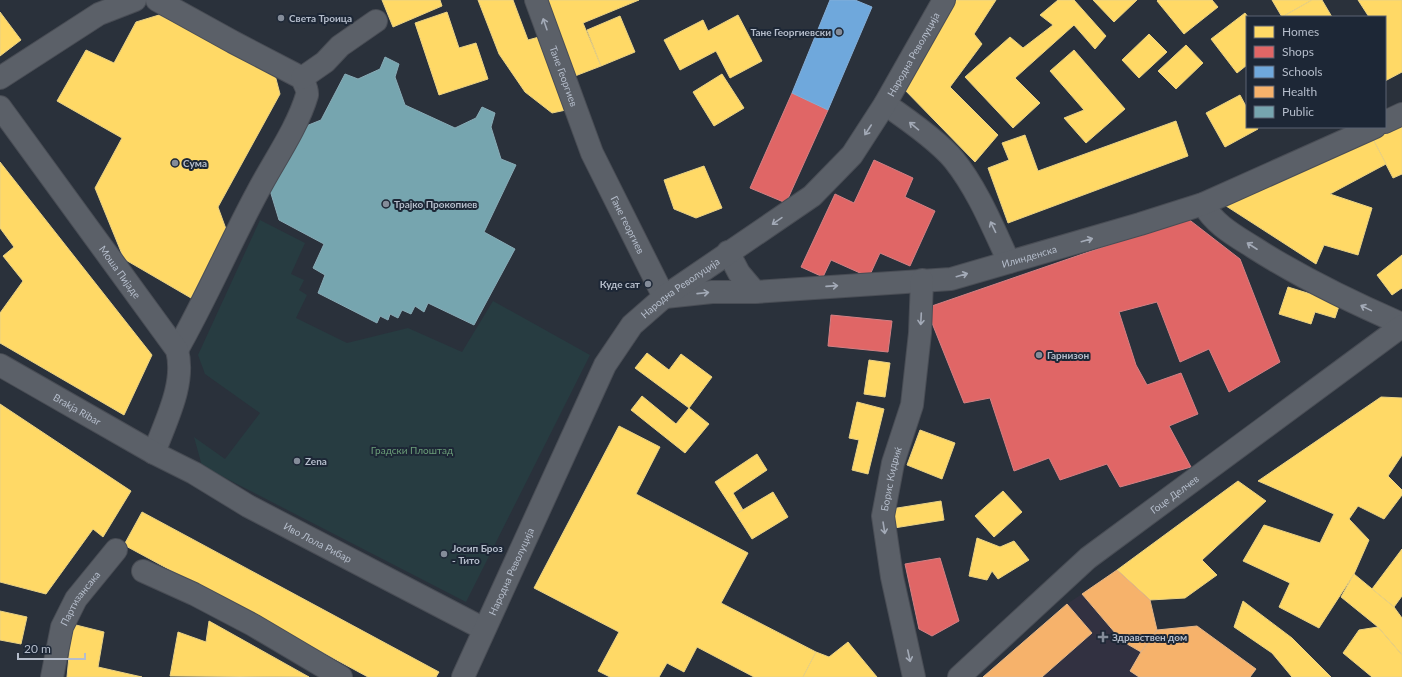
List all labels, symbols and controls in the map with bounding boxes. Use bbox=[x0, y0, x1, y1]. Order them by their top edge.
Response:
street label: Народна Револуција bbox=[885, 10, 942, 98]
place label: Света Троица bbox=[289, 12, 352, 24]
marker: Света Троица bbox=[276, 13, 286, 23]
legend bbox=[1246, 16, 1386, 128]
one-way arrow bbox=[540, 19, 548, 31]
text: Homes bbox=[1282, 24, 1319, 39]
place label: Тане Георгиевски bbox=[751, 26, 831, 38]
marker: Тане Георгиевски bbox=[834, 27, 844, 37]
street label: Тане Георгиев bbox=[547, 44, 580, 108]
text: Shops bbox=[1282, 44, 1314, 59]
text: Schools bbox=[1282, 64, 1323, 79]
text: Health bbox=[1282, 84, 1317, 99]
text: Public bbox=[1282, 104, 1314, 119]
one-way arrow bbox=[909, 121, 920, 130]
one-way arrow bbox=[864, 124, 872, 135]
place label: Сума bbox=[183, 157, 207, 169]
marker: Сума bbox=[170, 158, 180, 168]
street label: Гане георгиев bbox=[608, 194, 647, 255]
place label: Трајко Прокопиев bbox=[394, 198, 477, 210]
marker: Трајко Прокопиев bbox=[381, 199, 391, 209]
one-way arrow bbox=[772, 217, 783, 225]
one-way arrow bbox=[989, 221, 996, 233]
one-way arrow bbox=[1080, 236, 1093, 243]
one-way arrow bbox=[1247, 242, 1258, 250]
street label: Моша Пијаде bbox=[97, 243, 143, 301]
street label: Илинденска bbox=[1000, 243, 1058, 270]
street label: Народна Револуција bbox=[638, 255, 722, 321]
one-way arrow bbox=[955, 271, 968, 279]
place label: Куде сат bbox=[600, 278, 641, 290]
marker: Куде сат bbox=[643, 279, 653, 289]
one-way arrow bbox=[825, 283, 838, 290]
one-way arrow bbox=[696, 289, 709, 297]
one-way arrow bbox=[1361, 304, 1373, 311]
one-way arrow bbox=[917, 312, 924, 325]
place label: Гарнизон bbox=[1047, 349, 1089, 361]
marker: Гарнизон bbox=[1034, 350, 1044, 360]
street label: Brakja Ribar bbox=[51, 391, 103, 428]
park label: Градски Плоштад bbox=[371, 444, 453, 456]
street label: Борис Кидриќ bbox=[878, 444, 904, 512]
place label: Zena bbox=[305, 455, 327, 467]
marker: Zena bbox=[292, 456, 302, 466]
street label: Гоце Делчев bbox=[1148, 472, 1201, 516]
street label: Иво Лола Рибар bbox=[282, 520, 354, 565]
one-way arrow bbox=[881, 521, 889, 534]
street label: Народна Револуција bbox=[486, 526, 536, 617]
place label: Јосип Броз - Тито bbox=[452, 542, 503, 566]
marker: Јосип Броз - Тито bbox=[439, 549, 449, 559]
street label: Партизансака bbox=[58, 568, 102, 628]
marker: Здравствен дом bbox=[1097, 631, 1109, 643]
place label: Здравствен дом bbox=[1112, 631, 1187, 643]
scale bar bbox=[18, 635, 85, 661]
text: 20 m bbox=[24, 641, 51, 656]
one-way arrow bbox=[906, 649, 914, 662]

